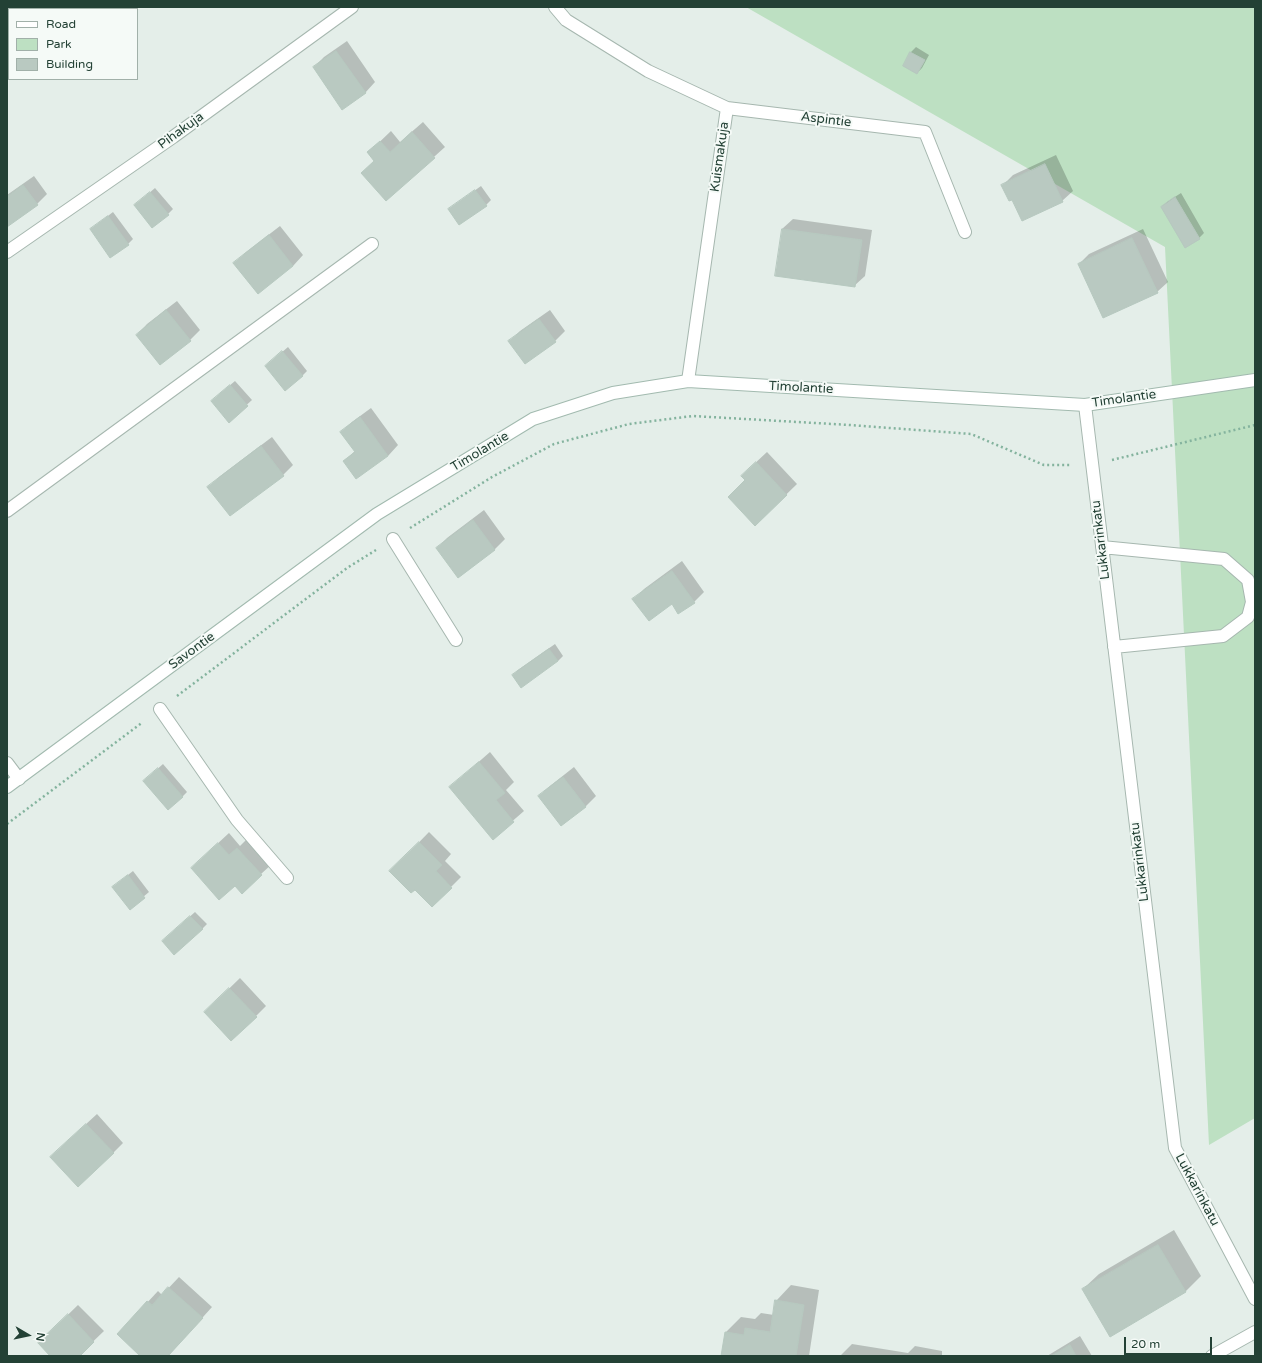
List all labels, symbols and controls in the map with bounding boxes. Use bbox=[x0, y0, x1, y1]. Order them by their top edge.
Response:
legend bbox=[8, 8, 138, 80]
text: Road bbox=[46, 17, 76, 31]
text: Park bbox=[46, 37, 72, 51]
text: Building bbox=[46, 57, 93, 71]
street label: Pihakuja bbox=[155, 109, 207, 153]
street label: Aspintie bbox=[800, 109, 852, 131]
street label: Kuismakuja bbox=[707, 121, 733, 193]
street label: Timolantie bbox=[768, 379, 834, 397]
street label: Timolantie bbox=[1091, 387, 1157, 411]
street label: Timolantie bbox=[448, 429, 512, 475]
street label: Lukkarinkatu bbox=[1088, 499, 1114, 581]
street label: Savontie bbox=[166, 629, 218, 673]
street label: Lukkarinkatu bbox=[1127, 821, 1153, 903]
street label: Lukkarinkatu bbox=[1171, 1151, 1223, 1229]
north arrow bbox=[8, 1315, 48, 1355]
scale bar bbox=[1126, 1329, 1214, 1355]
text: N bbox=[33, 1332, 47, 1342]
text: 20 m bbox=[1131, 1337, 1160, 1351]

